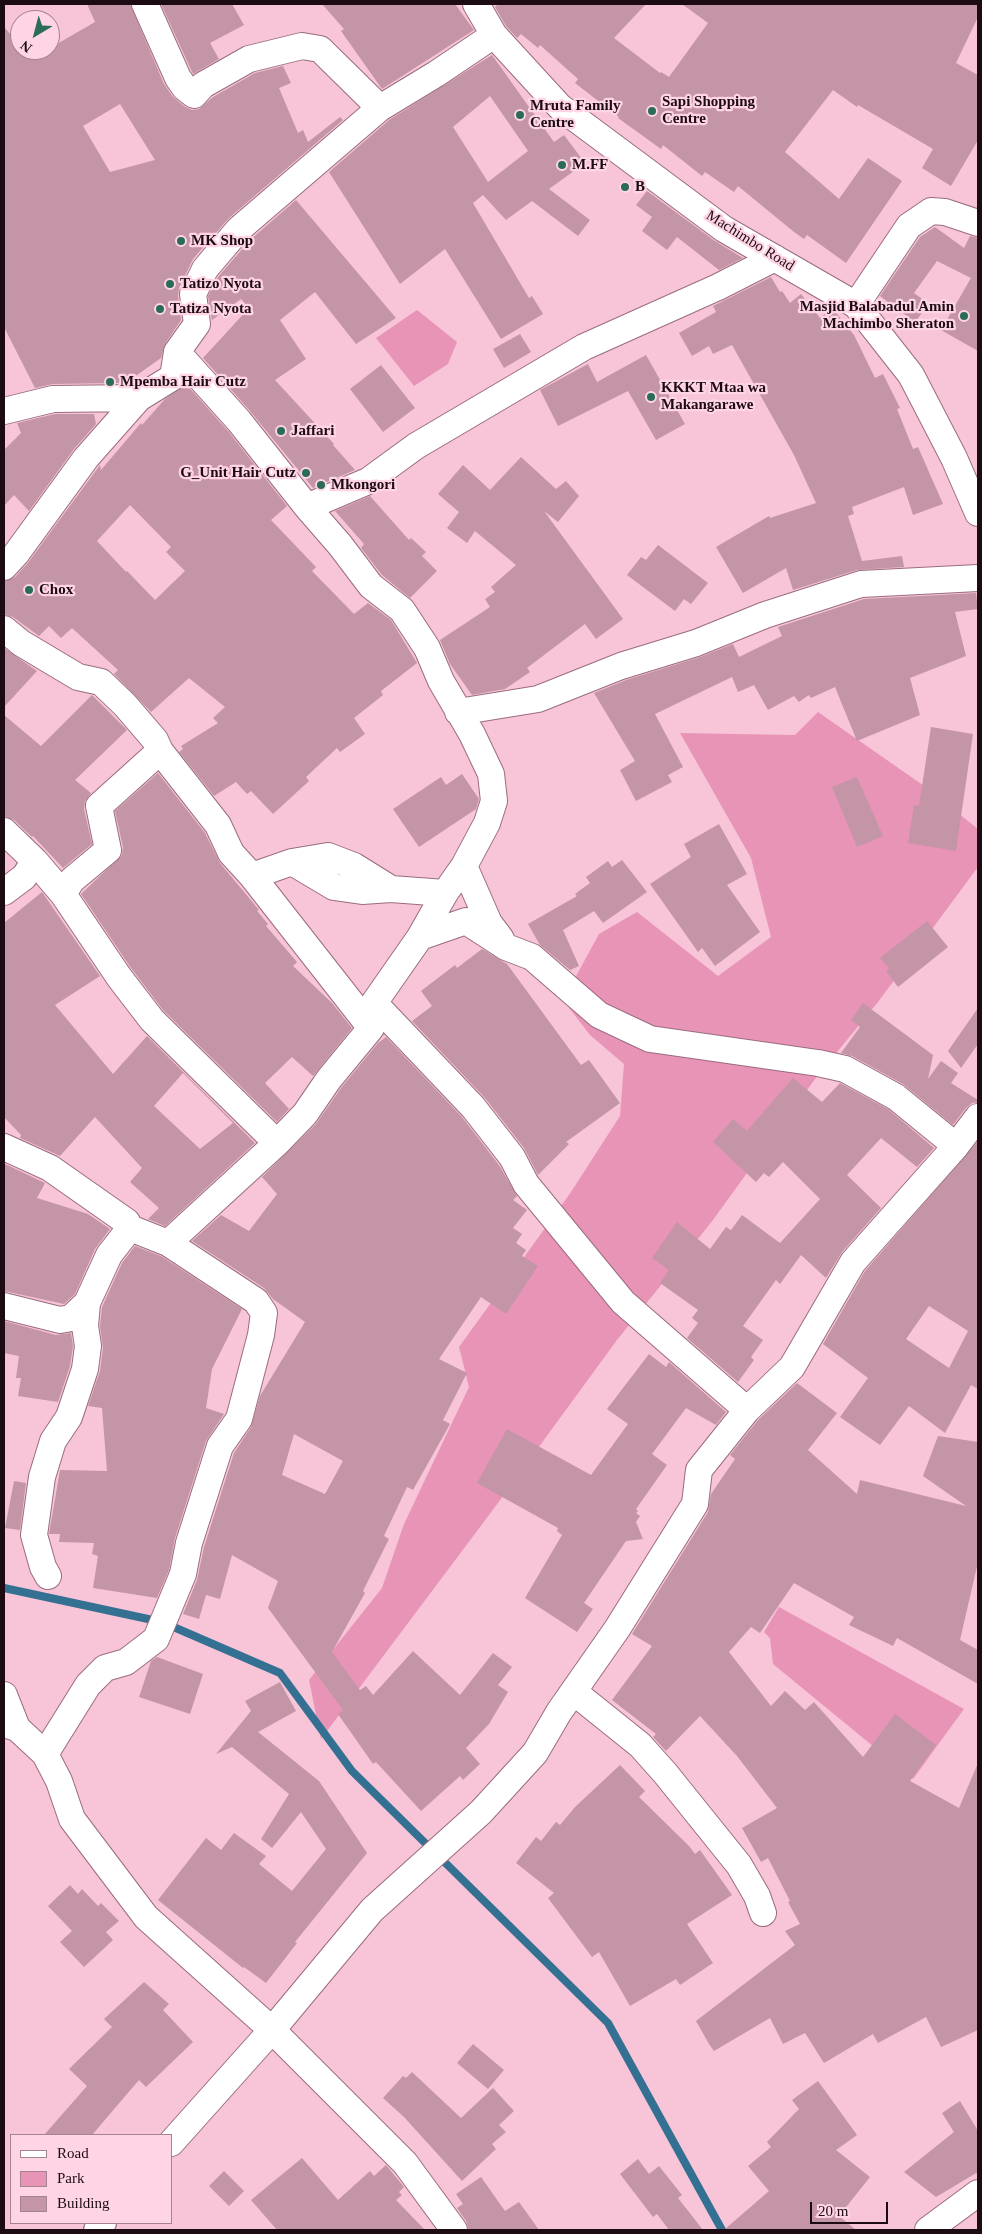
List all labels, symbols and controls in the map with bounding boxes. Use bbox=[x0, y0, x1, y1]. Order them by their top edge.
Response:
north arrow bbox=[10, 10, 60, 60]
text: N bbox=[18, 38, 35, 56]
place label: Sapi Shopping Centre bbox=[662, 93, 755, 128]
place label: Mruta Family Centre bbox=[530, 97, 620, 132]
marker: Sapi Shopping Centre bbox=[646, 105, 658, 117]
marker: Mruta Family Centre bbox=[514, 109, 526, 121]
place label: M.FF bbox=[572, 156, 608, 174]
marker: M.FF bbox=[556, 159, 568, 171]
place label: B bbox=[635, 178, 645, 196]
marker: B bbox=[619, 181, 631, 193]
street label: Machimbo Road bbox=[703, 207, 797, 275]
place label: MK Shop bbox=[191, 232, 253, 250]
marker: MK Shop bbox=[175, 235, 187, 247]
place label: Tatizo Nyota bbox=[180, 275, 262, 293]
marker: Tatizo Nyota bbox=[164, 278, 176, 290]
place label: Masjid Balabadul Amin Machimbo Sheraton bbox=[800, 298, 954, 333]
place label: Tatiza Nyota bbox=[170, 300, 252, 318]
marker: Tatiza Nyota bbox=[154, 303, 166, 315]
marker: Masjid Balabadul Amin Machimbo Sheraton bbox=[958, 310, 970, 322]
place label: Mpemba Hair Cutz bbox=[120, 373, 246, 391]
marker: Mpemba Hair Cutz bbox=[104, 376, 116, 388]
place label: KKKT Mtaa wa Makangarawe bbox=[661, 379, 766, 414]
marker: KKKT Mtaa wa Makangarawe bbox=[645, 391, 657, 403]
place label: Jaffari bbox=[291, 422, 334, 440]
marker: Jaffari bbox=[275, 425, 287, 437]
place label: G_Unit Hair Cutz bbox=[180, 464, 296, 482]
marker: G_Unit Hair Cutz bbox=[300, 467, 312, 479]
place label: Mkongori bbox=[331, 476, 395, 494]
marker: Mkongori bbox=[315, 479, 327, 491]
place label: Chox bbox=[39, 581, 73, 599]
marker: Chox bbox=[23, 584, 35, 596]
legend bbox=[10, 2134, 172, 2224]
text: Road bbox=[57, 2145, 89, 2161]
text: Park bbox=[57, 2170, 85, 2186]
scale bar bbox=[812, 2192, 890, 2224]
text: Building bbox=[57, 2195, 110, 2211]
text: 20 m bbox=[818, 2203, 848, 2219]

